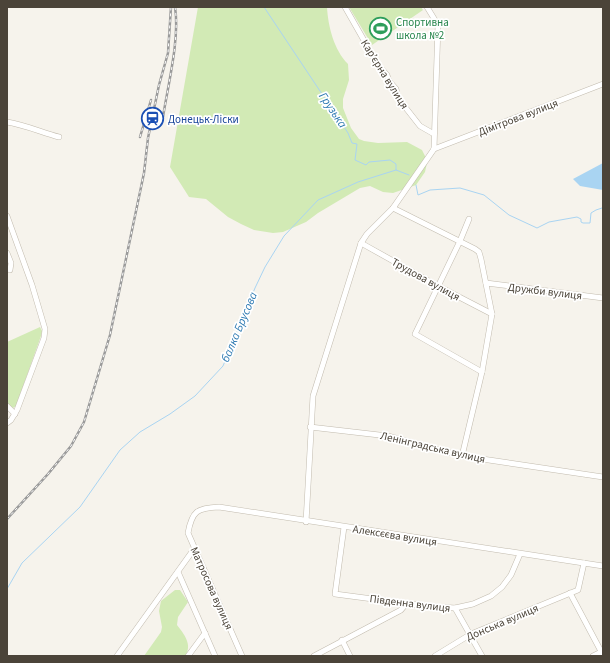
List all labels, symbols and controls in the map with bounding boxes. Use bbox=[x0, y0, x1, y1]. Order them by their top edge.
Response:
sports icon: Спортивна школа №2 bbox=[367, 15, 393, 41]
place label: Спортивна школа №2 bbox=[396, 15, 449, 43]
street label: Кар’єрна вулиця bbox=[357, 37, 412, 112]
water label: Грузька bbox=[314, 89, 351, 132]
street label: Дімітрова вулиця bbox=[476, 95, 560, 140]
station icon: Донецьк-Ліски bbox=[139, 106, 165, 132]
place label: Донецьк-Ліски bbox=[168, 112, 239, 127]
street label: Трудова вулиця bbox=[389, 254, 463, 304]
street label: Дружби вулиця bbox=[507, 279, 583, 303]
water label: балка Брусова bbox=[217, 289, 262, 365]
street label: Ленінградська вулиця bbox=[379, 428, 487, 467]
street label: Алексєєва вулиця bbox=[352, 521, 438, 550]
street label: Матросова вулиця bbox=[187, 544, 237, 632]
street label: Південна вулиця bbox=[369, 591, 451, 616]
street label: Донська вулиця bbox=[464, 600, 541, 644]

